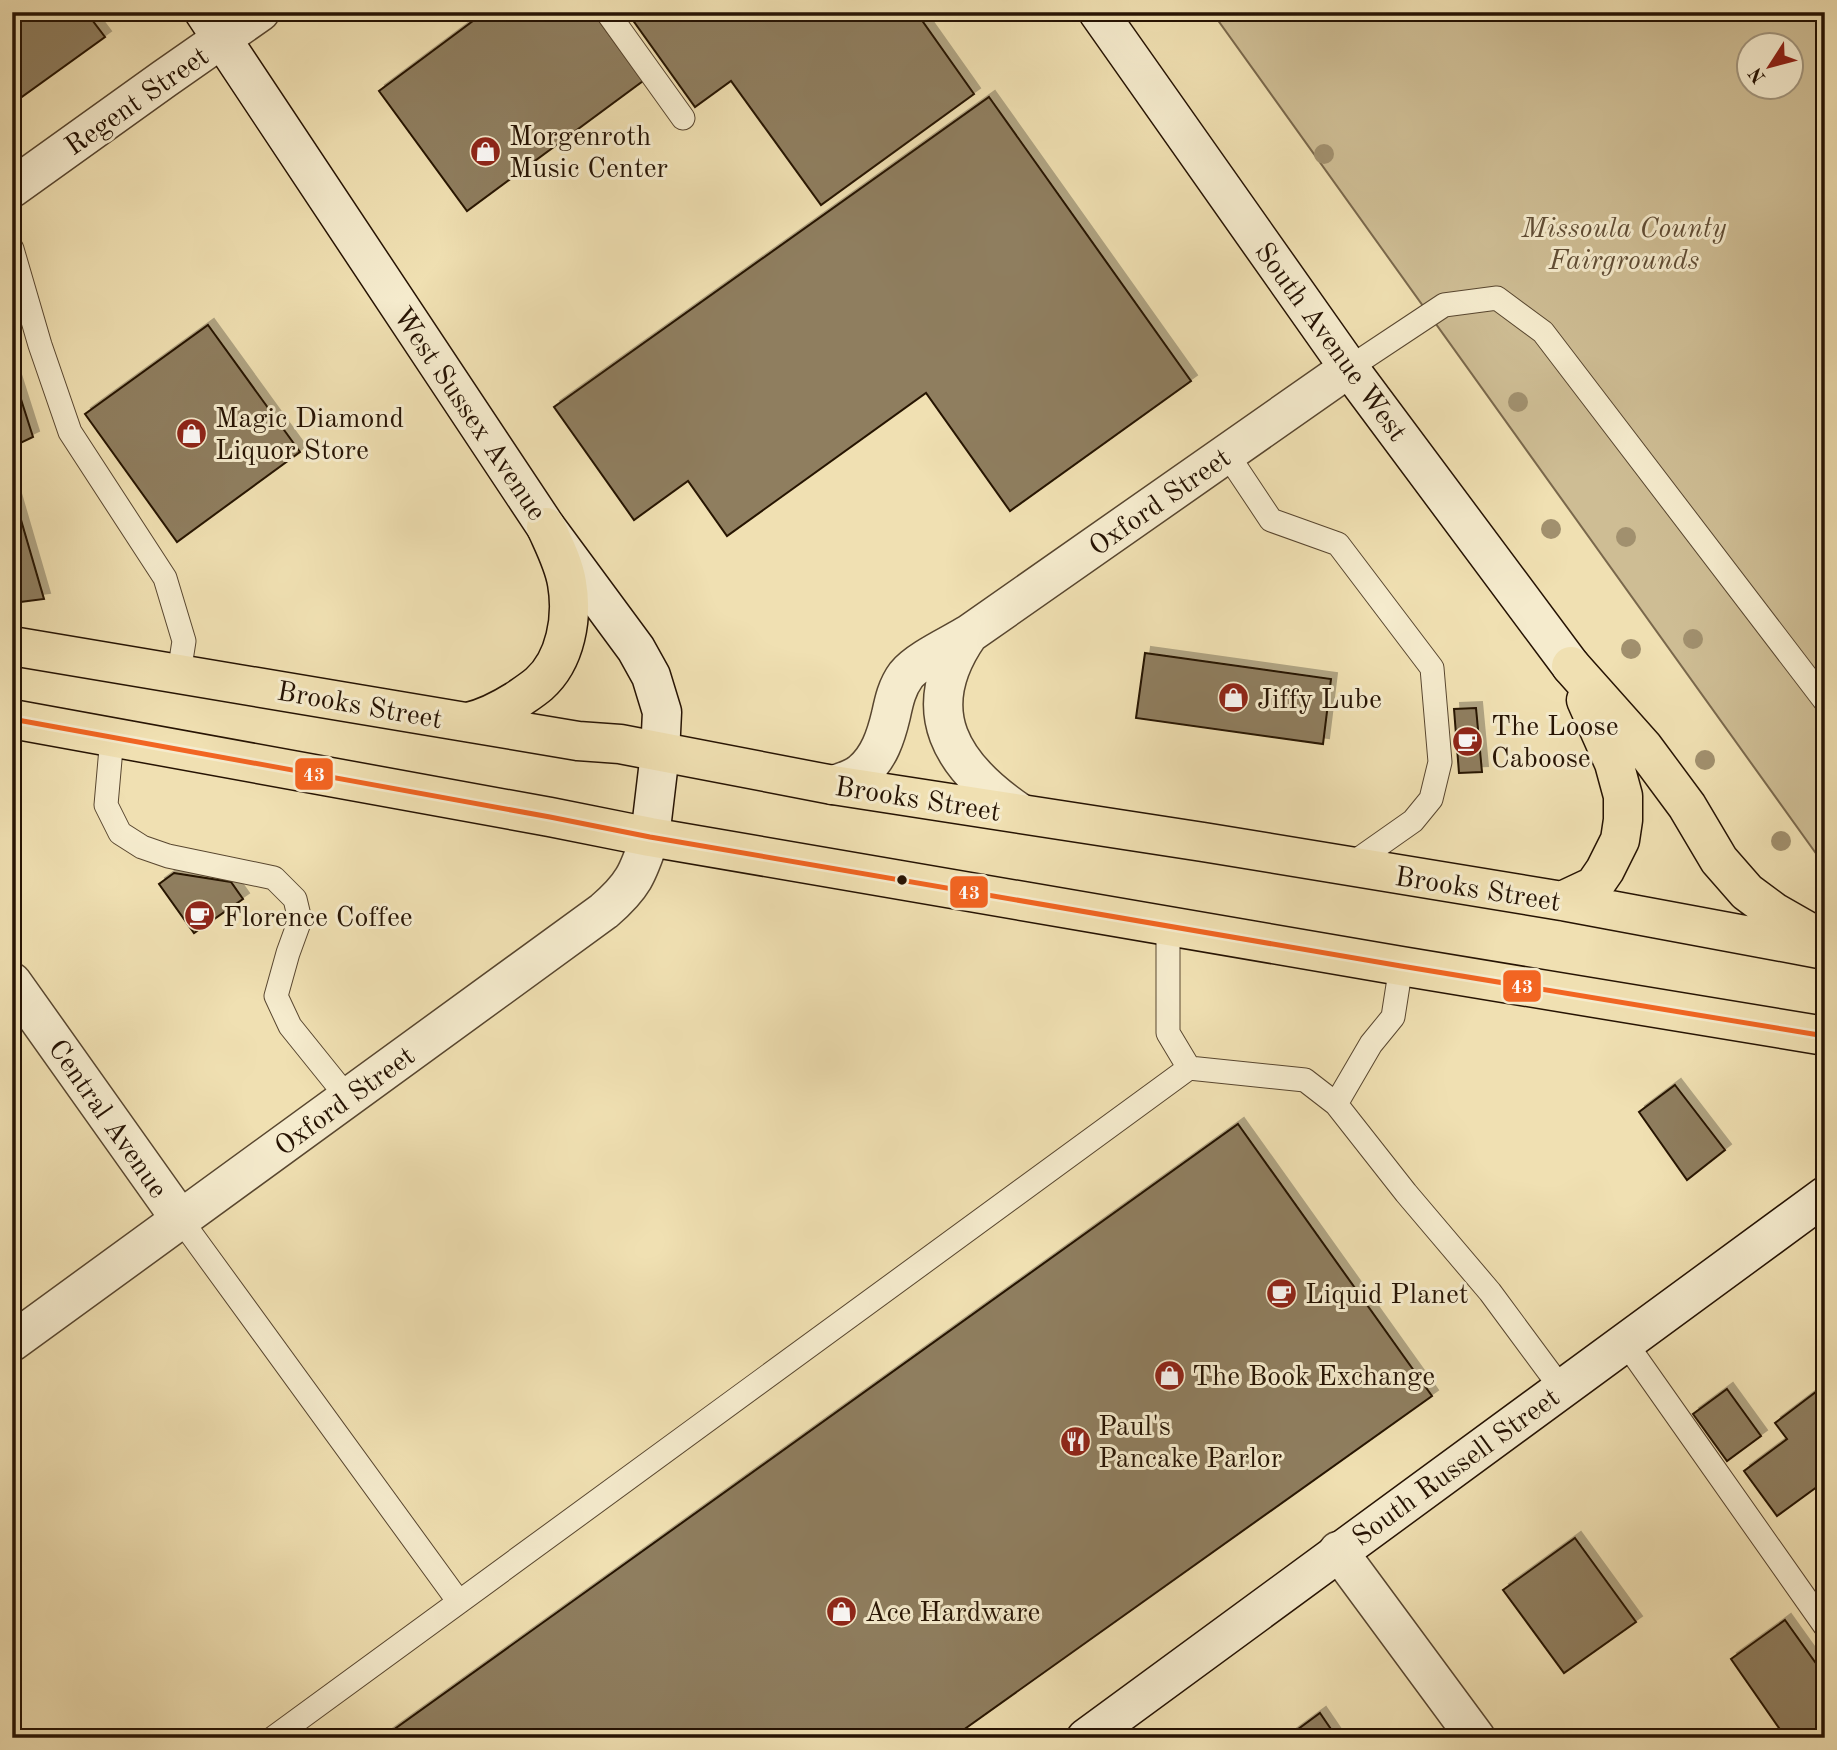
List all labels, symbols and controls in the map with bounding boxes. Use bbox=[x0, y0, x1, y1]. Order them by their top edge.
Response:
north arrow bbox=[1736, 32, 1806, 102]
street label: Regent Street bbox=[61, 43, 215, 162]
text: N bbox=[1746, 63, 1770, 86]
place label: Morgenroth Music Center bbox=[509, 124, 668, 184]
shop icon: Morgenroth Music Center bbox=[469, 134, 503, 168]
park label: Missoula County Fairgrounds bbox=[1521, 216, 1727, 276]
street label: South Avenue West bbox=[1248, 238, 1411, 447]
street label: West Sussex Avenue bbox=[387, 303, 550, 526]
place label: Magic Diamond Liquor Store bbox=[215, 406, 404, 466]
shop icon: Magic Diamond Liquor Store bbox=[175, 416, 209, 450]
street label: Oxford Street bbox=[1085, 445, 1237, 562]
street label: Brooks Street bbox=[275, 679, 444, 735]
shop icon: Jiffy Lube bbox=[1217, 681, 1251, 715]
place label: Jiffy Lube bbox=[1257, 687, 1382, 715]
place label: The Loose Caboose bbox=[1491, 714, 1619, 774]
cafe icon: The Loose Caboose bbox=[1451, 724, 1485, 758]
line badge: 43 bbox=[294, 757, 334, 791]
text: 43 bbox=[303, 767, 325, 786]
street label: Brooks Street bbox=[833, 774, 1002, 828]
street label: Brooks Street bbox=[1393, 864, 1562, 918]
unlabelled marker bbox=[895, 873, 909, 887]
line badge: 43 bbox=[949, 875, 989, 909]
text: 43 bbox=[958, 885, 980, 904]
cafe icon: Florence Coffee bbox=[183, 899, 217, 933]
place label: Florence Coffee bbox=[223, 905, 413, 933]
line badge: 43 bbox=[1502, 969, 1542, 1003]
text: 43 bbox=[1511, 979, 1533, 998]
street label: Central Avenue bbox=[42, 1035, 171, 1204]
street label: Oxford Street bbox=[271, 1042, 421, 1162]
cafe icon: Liquid Planet bbox=[1265, 1276, 1299, 1310]
place label: Liquid Planet bbox=[1305, 1282, 1469, 1310]
shop icon: The Book Exchange bbox=[1152, 1358, 1186, 1392]
place label: The Book Exchange bbox=[1192, 1364, 1435, 1392]
street label: South Russell Street bbox=[1348, 1384, 1565, 1553]
place label: Paul's Pancake Parlor bbox=[1098, 1414, 1282, 1474]
restaurant icon: Paul's Pancake Parlor bbox=[1058, 1424, 1092, 1458]
shop icon: Ace Hardware bbox=[825, 1594, 859, 1628]
place label: Ace Hardware bbox=[865, 1600, 1040, 1628]

